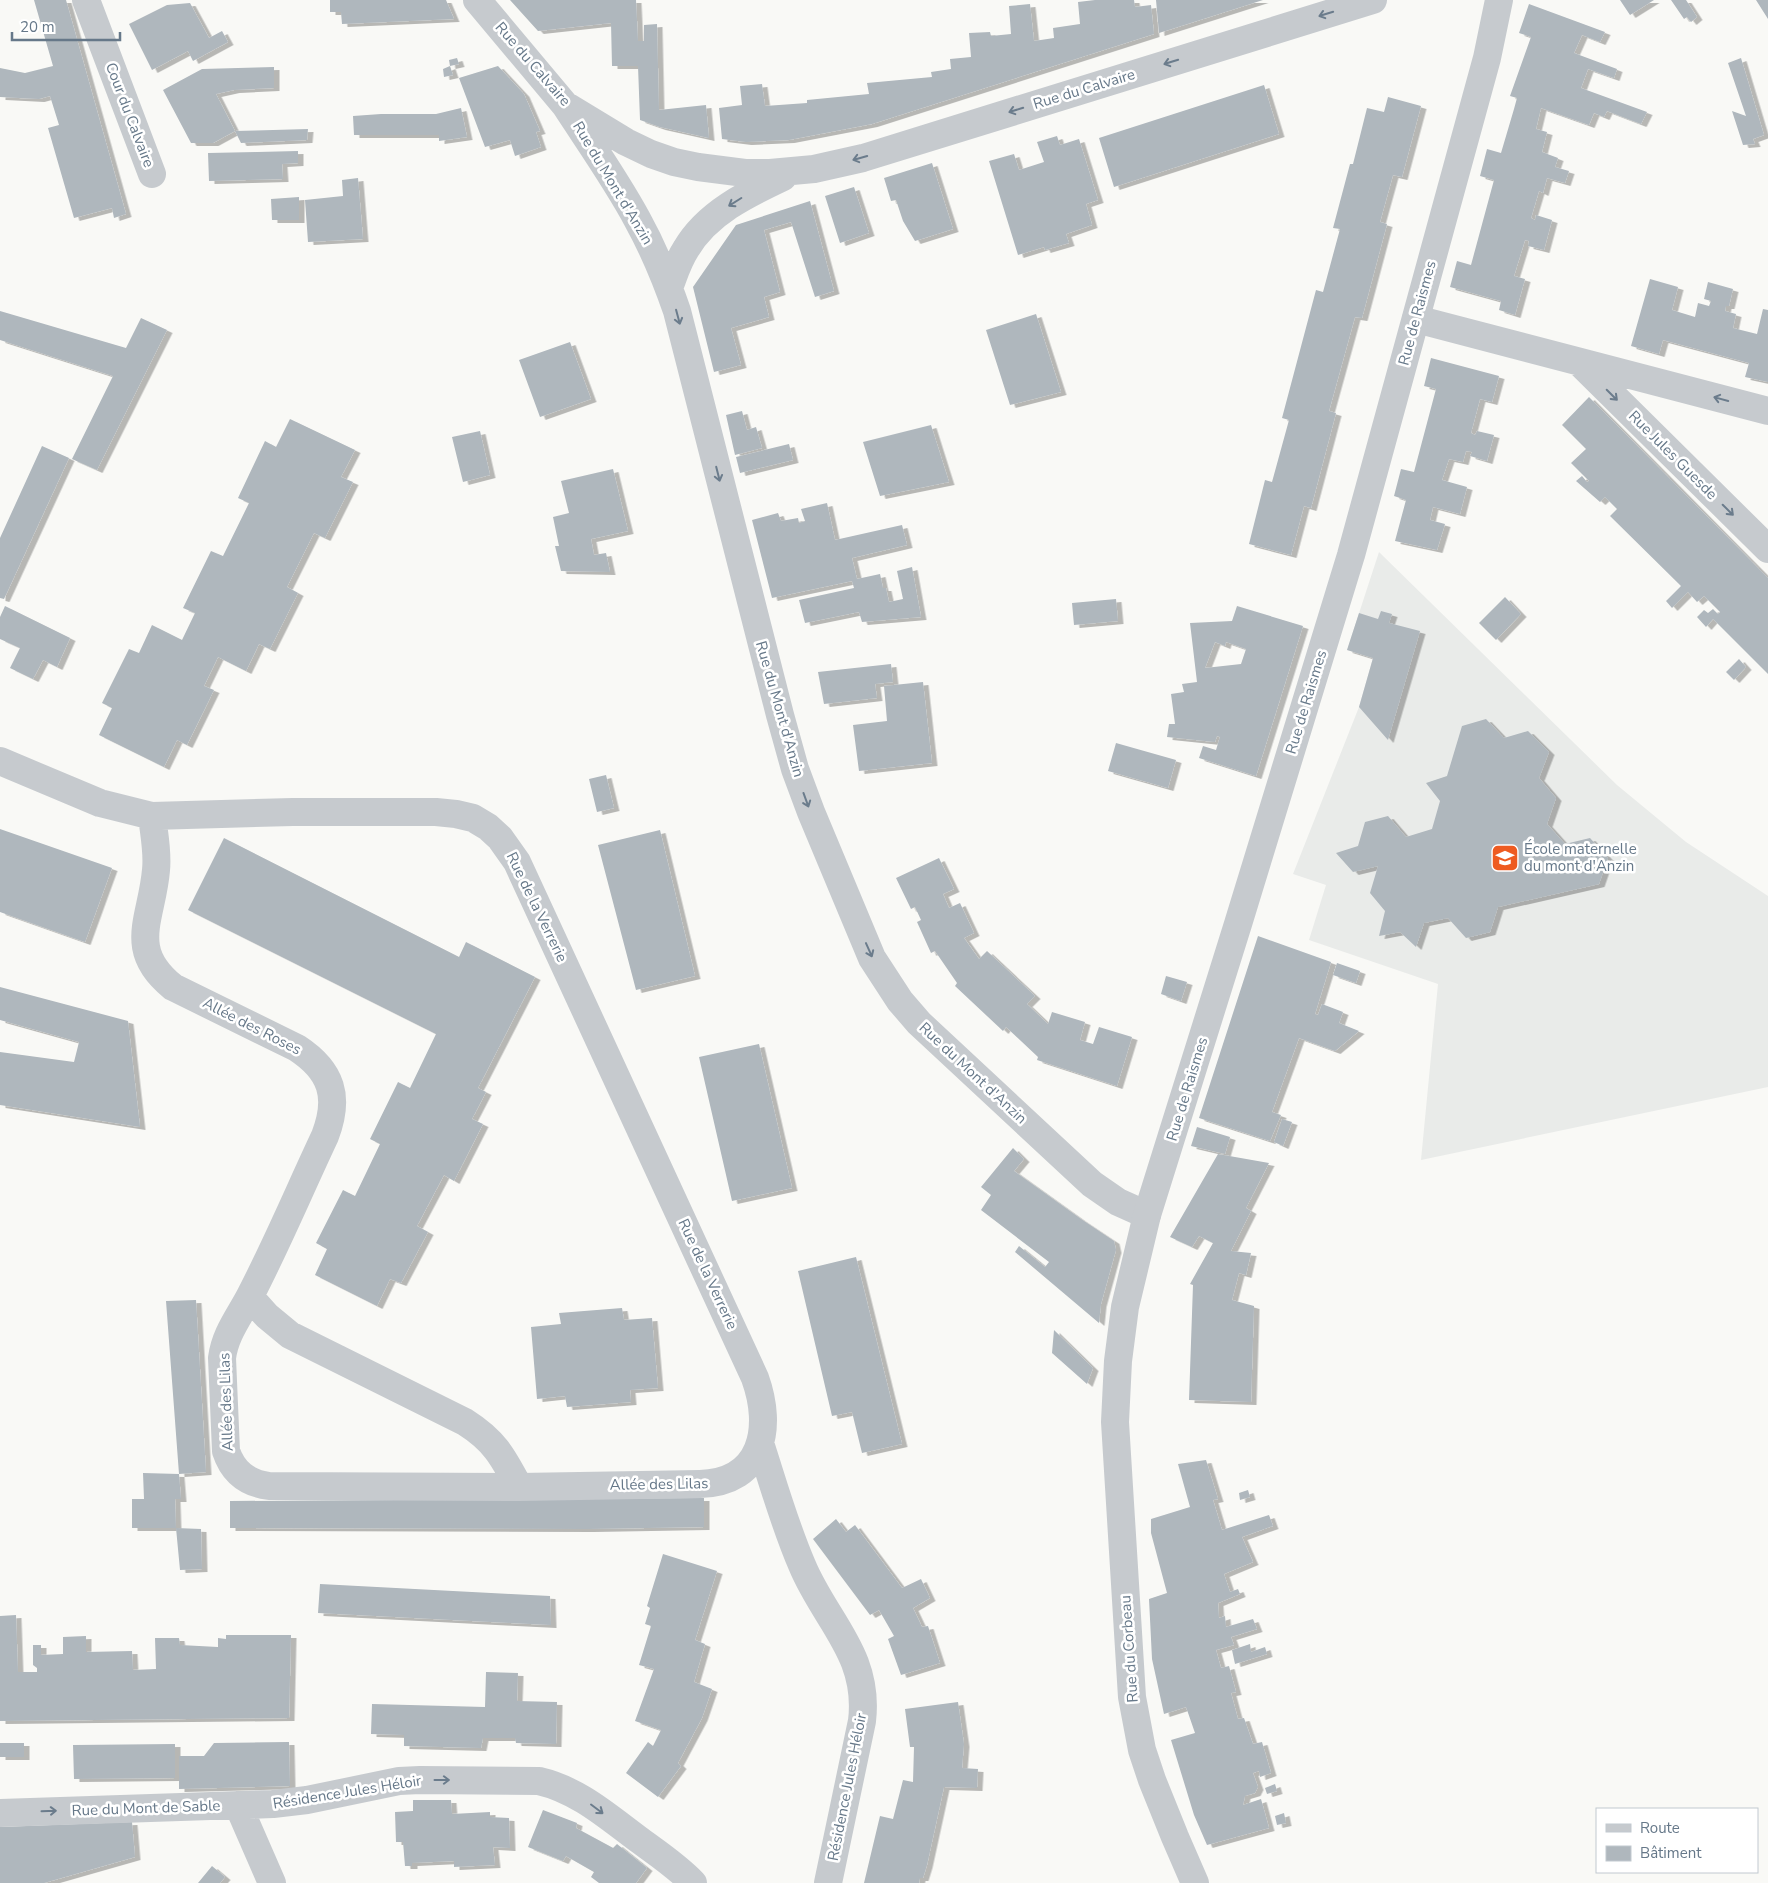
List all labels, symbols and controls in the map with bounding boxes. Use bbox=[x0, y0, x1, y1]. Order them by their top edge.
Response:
scale bar bbox=[12, 10, 120, 42]
one-way arrow bbox=[1319, 10, 1335, 20]
text: 20 m bbox=[20, 17, 55, 37]
street label: Rue du Calvaire bbox=[491, 18, 575, 110]
one-way arrow bbox=[1163, 58, 1179, 68]
street label: Cour du Calvaire bbox=[101, 60, 159, 170]
street label: Rue du Calvaire bbox=[1031, 64, 1137, 114]
one-way arrow bbox=[1008, 106, 1024, 116]
street label: Rue du Mont d'Anzin bbox=[568, 118, 658, 248]
one-way arrow bbox=[853, 154, 869, 164]
one-way arrow bbox=[728, 197, 742, 207]
street label: Rue de Raismes bbox=[1393, 258, 1441, 368]
one-way arrow bbox=[674, 308, 684, 324]
one-way arrow bbox=[1606, 389, 1619, 401]
one-way arrow bbox=[1713, 394, 1729, 403]
street label: Rue Jules Guesde bbox=[1624, 406, 1722, 504]
one-way arrow bbox=[714, 466, 724, 482]
one-way arrow bbox=[1722, 503, 1734, 516]
street label: Rue du Mont d'Anzin bbox=[751, 639, 809, 779]
street label: Rue de Raismes bbox=[1281, 648, 1331, 756]
one-way arrow bbox=[802, 792, 811, 807]
place label: École maternelle du mont d'Anzin bbox=[1524, 839, 1637, 876]
school or university icon: École maternelle du mont d'Anzin bbox=[1490, 843, 1520, 873]
street label: Rue de la Verrerie bbox=[502, 849, 572, 965]
one-way arrow bbox=[864, 942, 874, 957]
street label: Allée des Roses bbox=[199, 993, 305, 1059]
street label: Rue du Mont d'Anzin bbox=[915, 1018, 1031, 1128]
street label: Rue de Raismes bbox=[1162, 1035, 1212, 1143]
street label: Rue de la Verrerie bbox=[674, 1215, 742, 1333]
street label: Allée des Lilas bbox=[214, 1352, 238, 1452]
street label: Allée des Lilas bbox=[610, 1473, 708, 1495]
street label: Rue du Corbeau bbox=[1115, 1595, 1143, 1703]
street label: Résidence Jules Héloir bbox=[823, 1711, 871, 1863]
street label: Résidence Jules Héloir bbox=[271, 1770, 423, 1814]
one-way arrow bbox=[434, 1775, 450, 1785]
street label: Rue du Mont de Sable bbox=[71, 1795, 221, 1821]
one-way arrow bbox=[590, 1803, 603, 1814]
one-way arrow bbox=[40, 1807, 56, 1816]
legend bbox=[1596, 1808, 1758, 1873]
text: Route bbox=[1640, 1818, 1680, 1838]
text: Bâtiment bbox=[1640, 1843, 1702, 1863]

